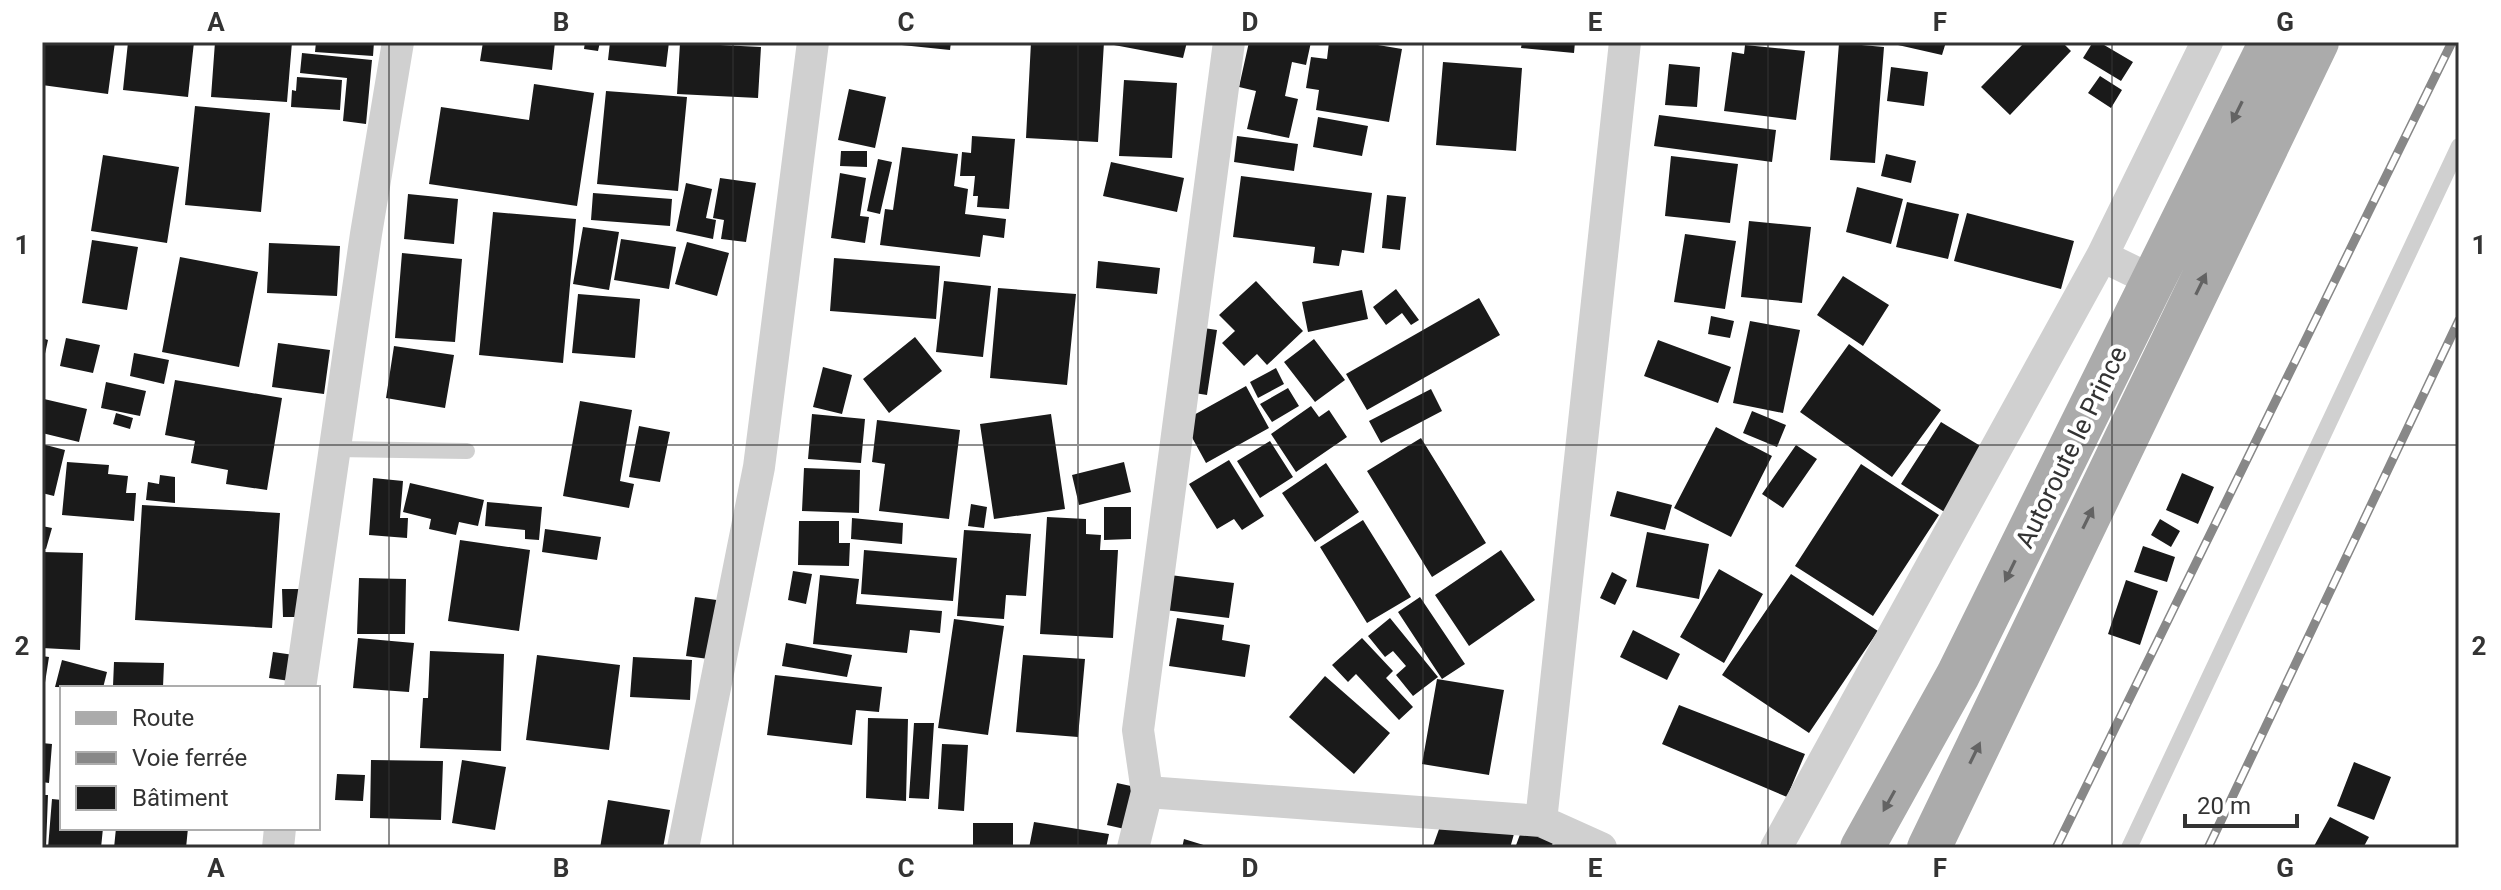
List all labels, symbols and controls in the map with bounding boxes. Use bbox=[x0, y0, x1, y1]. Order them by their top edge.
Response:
text: A bbox=[207, 7, 225, 37]
text: B bbox=[553, 7, 569, 37]
text: C bbox=[897, 7, 915, 37]
text: D bbox=[1242, 7, 1258, 37]
text: E bbox=[1588, 7, 1603, 37]
text: F bbox=[1933, 7, 1947, 37]
text: G bbox=[2276, 7, 2294, 37]
one-way arrow bbox=[2230, 100, 2244, 123]
text: 1 bbox=[15, 230, 29, 260]
text: 1 bbox=[2472, 230, 2486, 260]
one-way arrow bbox=[2194, 272, 2208, 296]
street label: Autoroute le Prince bbox=[2009, 341, 2133, 553]
one-way arrow bbox=[2081, 507, 2095, 530]
one-way arrow bbox=[2003, 559, 2016, 582]
text: 2 bbox=[15, 631, 29, 661]
text: 2 bbox=[2472, 631, 2486, 661]
legend bbox=[60, 686, 320, 830]
text: Route bbox=[132, 704, 194, 732]
one-way arrow bbox=[1968, 741, 1982, 764]
text: Voie ferrée bbox=[132, 744, 247, 772]
scale bar bbox=[2185, 778, 2297, 828]
text: Bâtiment bbox=[132, 784, 229, 812]
one-way arrow bbox=[1882, 790, 1896, 812]
text: 20 m bbox=[2197, 792, 2251, 820]
text: A bbox=[207, 853, 225, 883]
text: B bbox=[553, 853, 569, 883]
text: C bbox=[897, 853, 915, 883]
text: D bbox=[1242, 853, 1258, 883]
text: E bbox=[1588, 853, 1603, 883]
text: F bbox=[1933, 853, 1947, 883]
text: G bbox=[2276, 853, 2294, 883]

